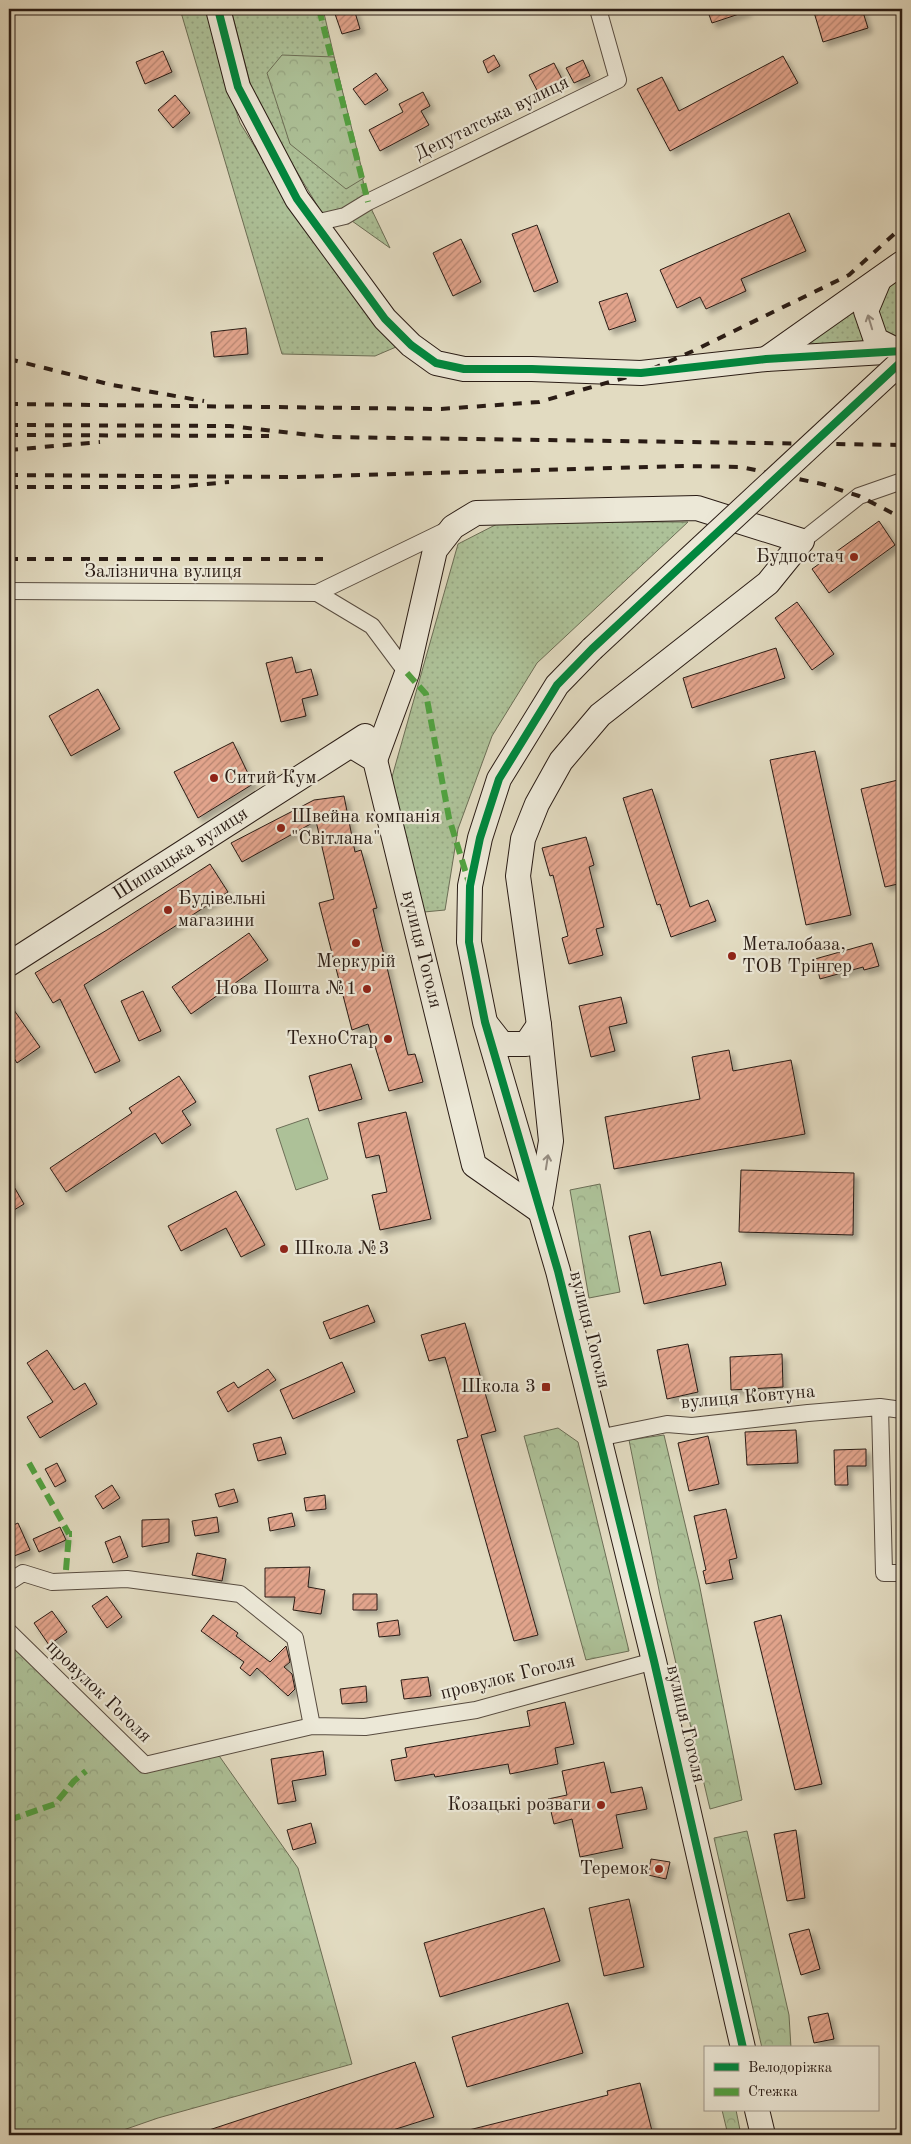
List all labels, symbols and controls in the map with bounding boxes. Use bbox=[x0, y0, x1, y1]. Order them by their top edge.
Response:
street label: Депутатська вулиця bbox=[412, 73, 572, 165]
one-way arrow bbox=[864, 314, 874, 330]
place label: Будпостач bbox=[756, 548, 844, 567]
marker: Будпостач bbox=[848, 551, 860, 563]
street label: Залізнична вулиця bbox=[84, 563, 242, 582]
place label: Ситий Кум bbox=[224, 769, 317, 788]
marker: Ситий Кум bbox=[208, 772, 220, 784]
street label: Шишацька вулиця bbox=[110, 804, 252, 904]
place label: Швейна компанія "Світлана" bbox=[291, 808, 440, 849]
marker: Швейна компанія "Світлана" bbox=[275, 822, 287, 834]
street label: вулиця Гоголя bbox=[398, 889, 445, 1010]
place label: Будівельні магазини bbox=[178, 890, 266, 931]
marker: Будівельні магазини bbox=[162, 904, 174, 916]
place label: Металобаза, ТОВ Трінгер bbox=[742, 936, 852, 977]
marker: Меркурій bbox=[350, 937, 362, 949]
marker: Металобаза, ТОВ Трінгер bbox=[726, 950, 738, 962]
place label: Меркурій bbox=[316, 953, 396, 972]
place label: Нова Пошта №1 bbox=[215, 980, 357, 999]
marker: Нова Пошта №1 bbox=[361, 983, 373, 995]
place label: ТехноСтар bbox=[286, 1030, 378, 1049]
marker: ТехноСтар bbox=[382, 1033, 394, 1045]
one-way arrow bbox=[543, 1155, 553, 1171]
place label: Школа №3 bbox=[294, 1240, 390, 1259]
marker: Школа №3 bbox=[278, 1243, 290, 1255]
street label: вулиця Гоголя bbox=[565, 1269, 613, 1391]
place label: Школа 3 bbox=[461, 1378, 536, 1397]
marker: Школа 3 bbox=[540, 1381, 552, 1393]
street label: вулиця Ковтуна bbox=[680, 1383, 817, 1413]
street label: провулок Гоголя bbox=[42, 1637, 154, 1747]
street label: провулок Гоголя bbox=[439, 1652, 577, 1704]
street label: вулиця Гоголя bbox=[662, 1663, 708, 1785]
place label: Козацькі розваги bbox=[447, 1796, 591, 1815]
marker: Козацькі розваги bbox=[595, 1799, 607, 1811]
place label: Теремок bbox=[579, 1860, 649, 1879]
marker: Теремок bbox=[653, 1863, 665, 1875]
legend bbox=[704, 2046, 878, 2112]
text: Велодоріжка bbox=[748, 2061, 833, 2076]
text: Стежка bbox=[748, 2085, 798, 2100]

